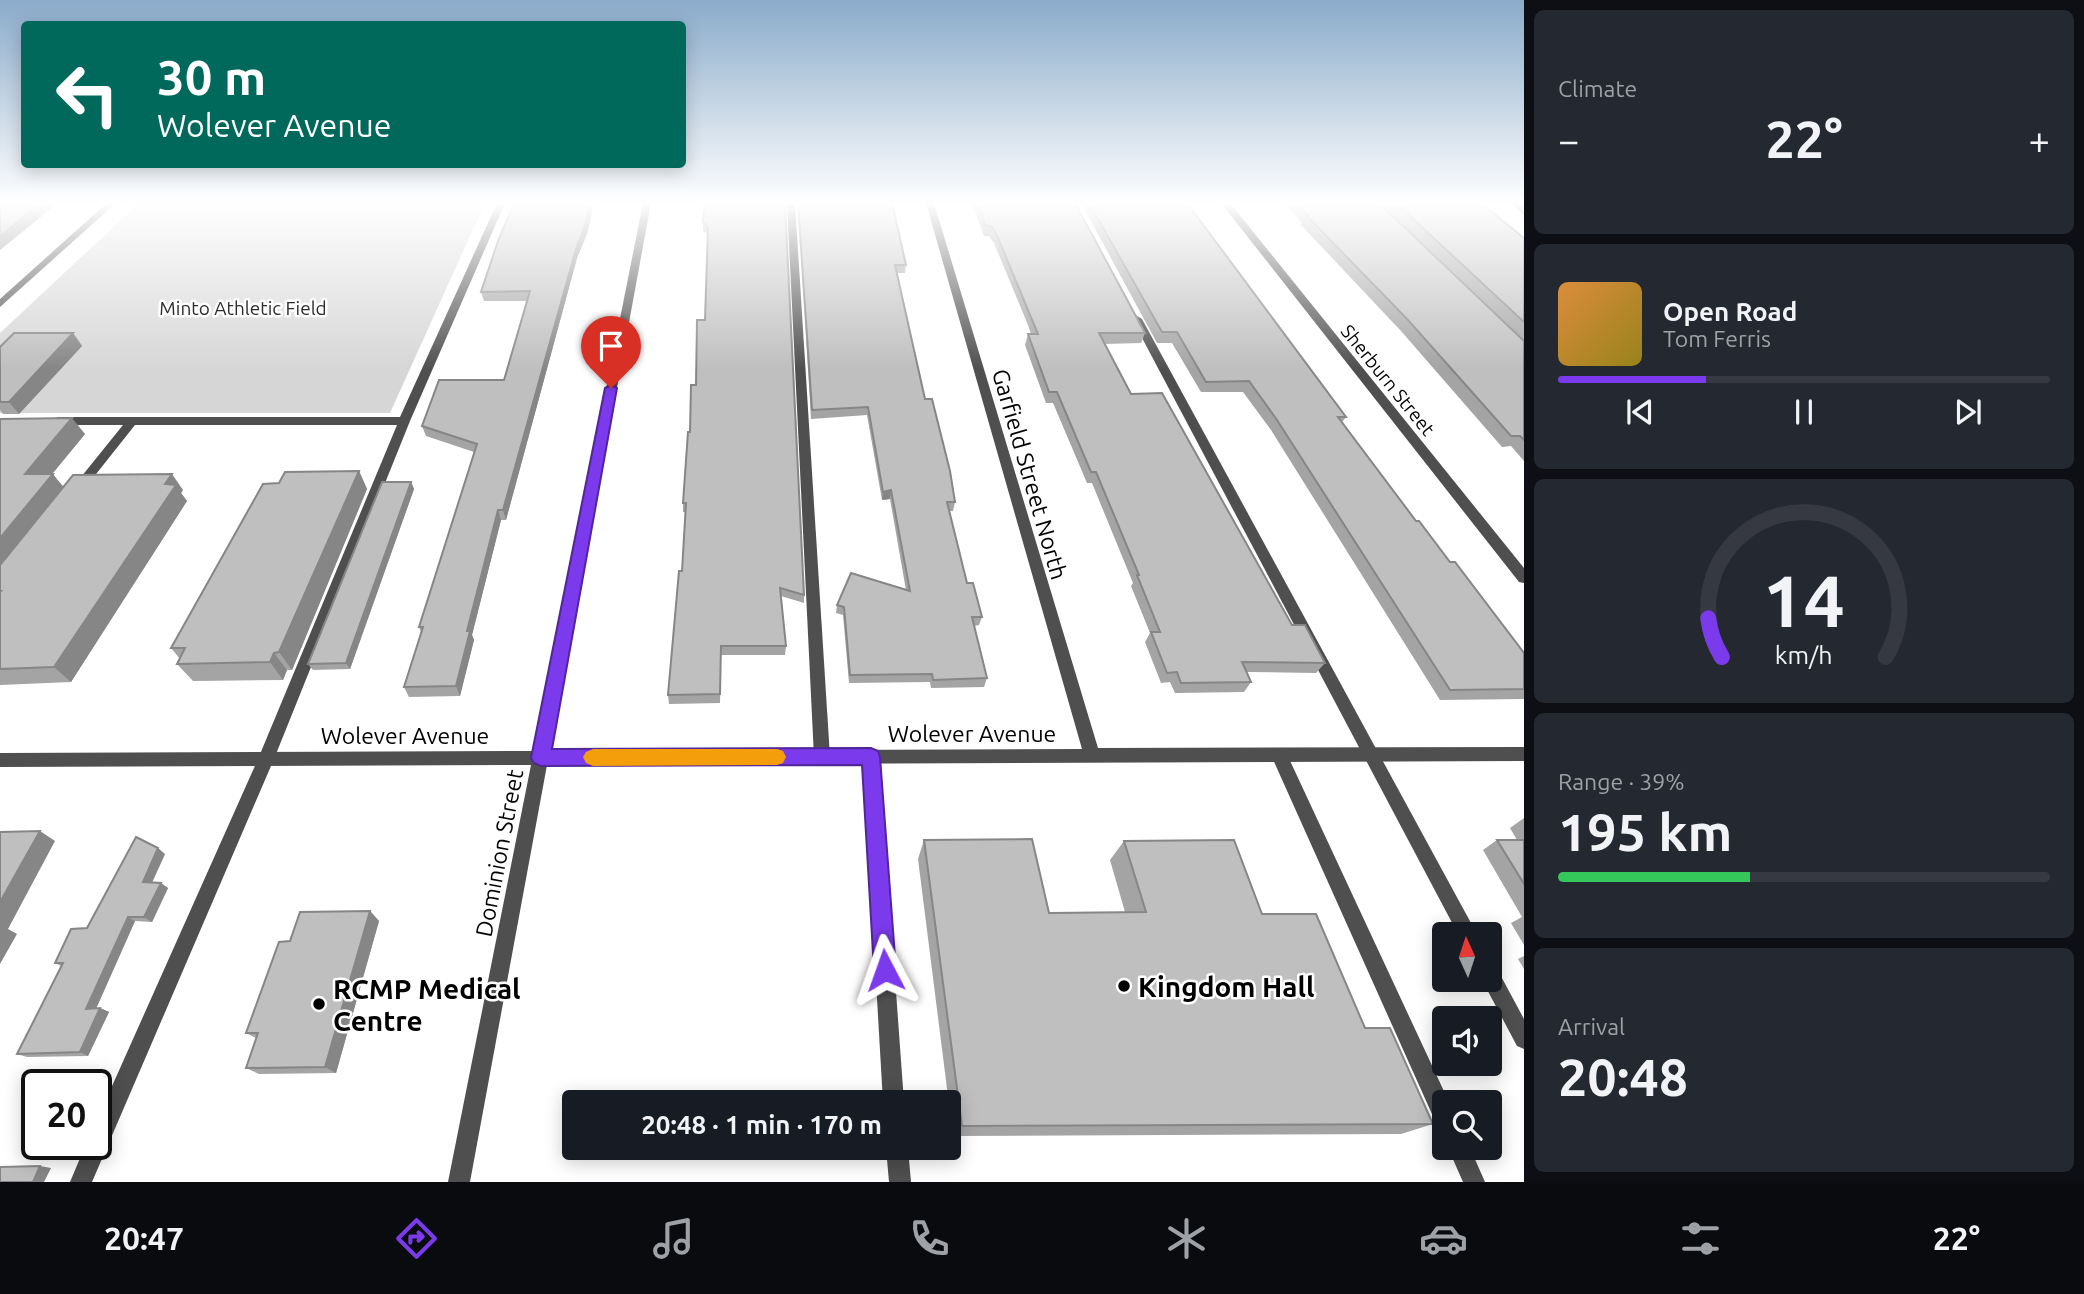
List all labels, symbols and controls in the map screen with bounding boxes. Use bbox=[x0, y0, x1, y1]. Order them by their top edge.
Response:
icon: left bbox=[42, 49, 133, 140]
text: 30 m bbox=[157, 49, 266, 104]
text: Climate bbox=[1558, 76, 1637, 101]
text: Wolever Avenue bbox=[157, 107, 391, 143]
text: 22° bbox=[1765, 110, 1843, 168]
text: − bbox=[1558, 119, 1579, 161]
text: + bbox=[2029, 119, 2050, 161]
park label: Minto Athletic Field bbox=[159, 297, 327, 319]
text: Open Road bbox=[1663, 297, 1797, 326]
pin bbox=[581, 316, 641, 388]
street label: Sherburn Street bbox=[1337, 320, 1440, 440]
text: Tom Ferris bbox=[1663, 326, 1771, 351]
icon: arrive bbox=[592, 327, 630, 365]
street label: Garfield Street North bbox=[988, 366, 1072, 582]
icon: previous bbox=[1621, 393, 1659, 431]
icon: pause bbox=[1785, 393, 1823, 431]
icon: next bbox=[1949, 393, 1987, 431]
text: 14 bbox=[1763, 559, 1845, 641]
text: km/h bbox=[1775, 641, 1833, 669]
street label: Wolever Avenue bbox=[888, 721, 1056, 746]
street label: Wolever Avenue bbox=[321, 723, 489, 748]
street label: Dominion Street bbox=[471, 767, 527, 939]
text: Range · 39% bbox=[1558, 769, 1685, 794]
text: 195 km bbox=[1558, 803, 1732, 861]
north arrow bbox=[1432, 922, 1502, 992]
map controls bbox=[1432, 922, 1502, 1160]
position arrow bbox=[848, 933, 922, 1007]
place label: Kingdom Hall bbox=[1138, 971, 1315, 1002]
place label: RCMP Medical Centre bbox=[333, 973, 521, 1036]
marker: Kingdom Hall bbox=[1116, 978, 1132, 994]
marker: RCMP Medical Centre bbox=[311, 996, 327, 1012]
button: sound bbox=[1432, 1006, 1502, 1076]
text: Arrival bbox=[1558, 1014, 1625, 1039]
text: 20:48 bbox=[1558, 1048, 1688, 1106]
speed limit sign: 20 bbox=[21, 1069, 112, 1160]
button: search bbox=[1432, 1090, 1502, 1160]
text: 20:48 · 1 min · 170 m bbox=[641, 1110, 882, 1139]
icon: directions bbox=[392, 1214, 441, 1263]
icon: music bbox=[649, 1214, 698, 1263]
icon: phone bbox=[905, 1214, 954, 1263]
icon: climate bbox=[1162, 1214, 1211, 1263]
icon: car bbox=[1419, 1214, 1468, 1263]
icon: filters bbox=[1676, 1214, 1725, 1263]
text: 20:47 bbox=[104, 1220, 184, 1256]
text: 22° bbox=[1933, 1220, 1980, 1256]

